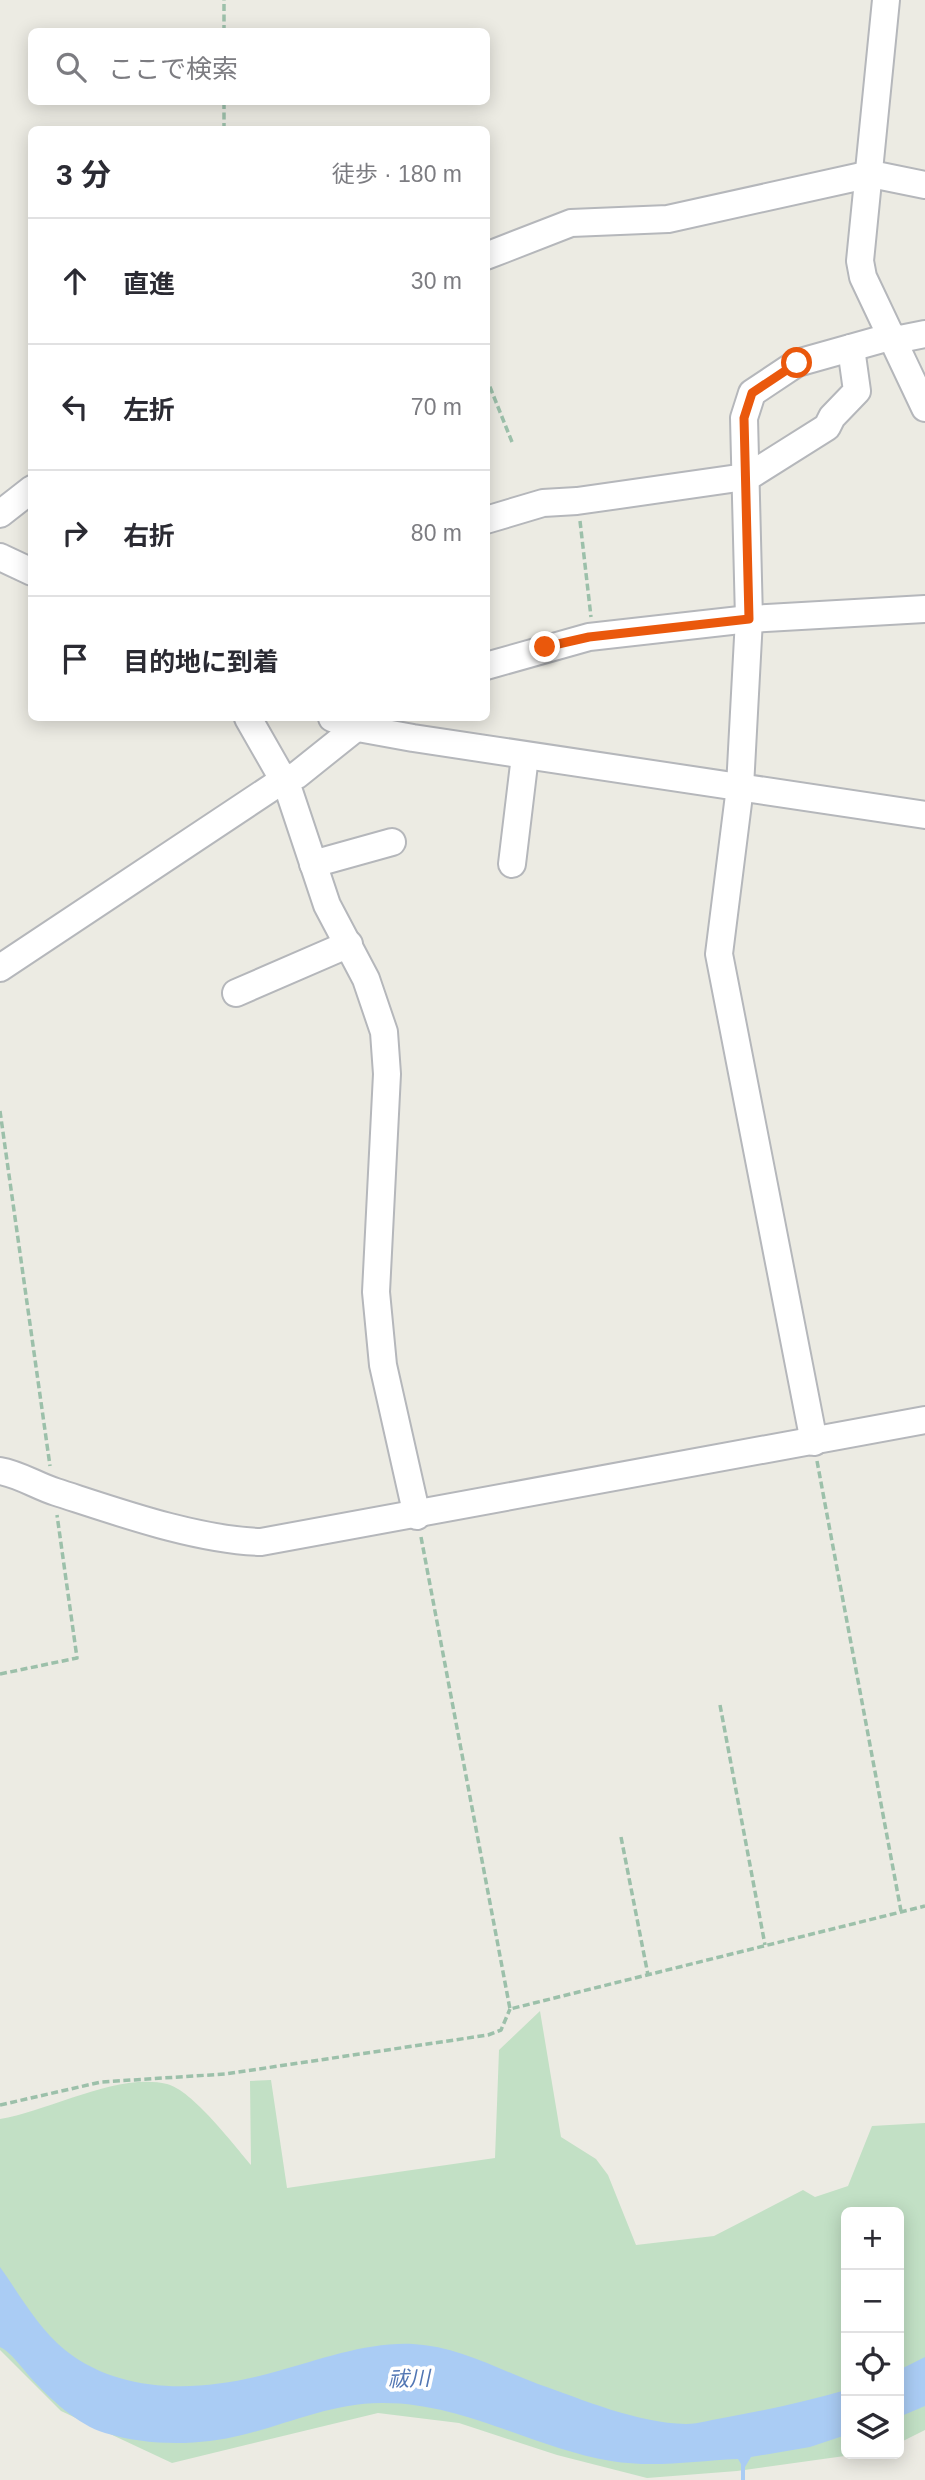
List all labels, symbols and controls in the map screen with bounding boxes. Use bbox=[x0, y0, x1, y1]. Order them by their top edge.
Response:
search box bbox=[28, 28, 490, 105]
icon: search bbox=[52, 48, 90, 86]
text: ここで検索 bbox=[108, 54, 238, 84]
text: 3 分 bbox=[56, 158, 111, 191]
text: 徒歩 · 180 m bbox=[332, 161, 462, 187]
icon: ahead bbox=[56, 262, 94, 300]
text: 30 m bbox=[411, 268, 462, 294]
text: 直進 bbox=[123, 269, 175, 299]
route start bbox=[781, 347, 812, 378]
icon: left bbox=[56, 388, 94, 426]
text: 70 m bbox=[411, 394, 462, 420]
text: 左折 bbox=[123, 395, 175, 425]
icon: right bbox=[56, 514, 94, 552]
text: 80 m bbox=[411, 520, 462, 546]
text: 右折 bbox=[123, 521, 175, 551]
route end bbox=[529, 631, 560, 662]
icon: arrive bbox=[56, 640, 94, 678]
text: 目的地に到着 bbox=[123, 647, 279, 677]
map controls bbox=[841, 2207, 904, 2459]
button: + bbox=[841, 2207, 904, 2270]
button: − bbox=[841, 2270, 904, 2333]
button: locate bbox=[841, 2333, 904, 2396]
water label: 祓川 bbox=[388, 2366, 432, 2391]
button: layers bbox=[841, 2396, 904, 2459]

